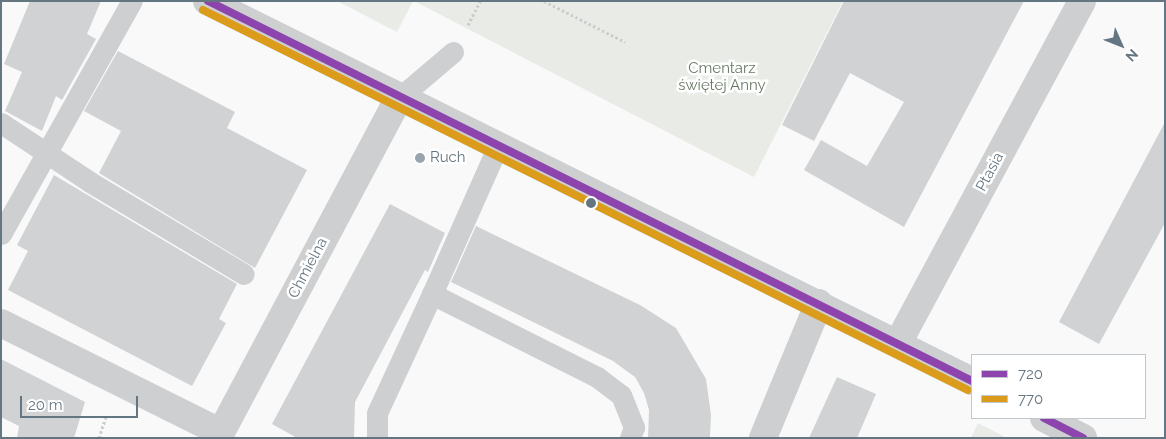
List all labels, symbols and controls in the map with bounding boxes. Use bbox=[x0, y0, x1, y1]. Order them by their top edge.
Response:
north arrow bbox=[1096, 20, 1146, 70]
text: N bbox=[1122, 46, 1141, 65]
park label: Cmentarz świętej Anny bbox=[678, 59, 766, 94]
place label: Ruch bbox=[430, 149, 466, 167]
street label: Ptasia bbox=[972, 150, 1008, 194]
marker: Ruch bbox=[414, 152, 426, 164]
unlabelled marker bbox=[586, 198, 596, 208]
street label: Chmielna bbox=[285, 235, 331, 301]
legend bbox=[971, 354, 1146, 419]
text: 720 bbox=[1018, 365, 1043, 383]
scale bar bbox=[22, 386, 140, 418]
text: 770 bbox=[1018, 390, 1043, 408]
text: 20 m bbox=[28, 396, 63, 414]

